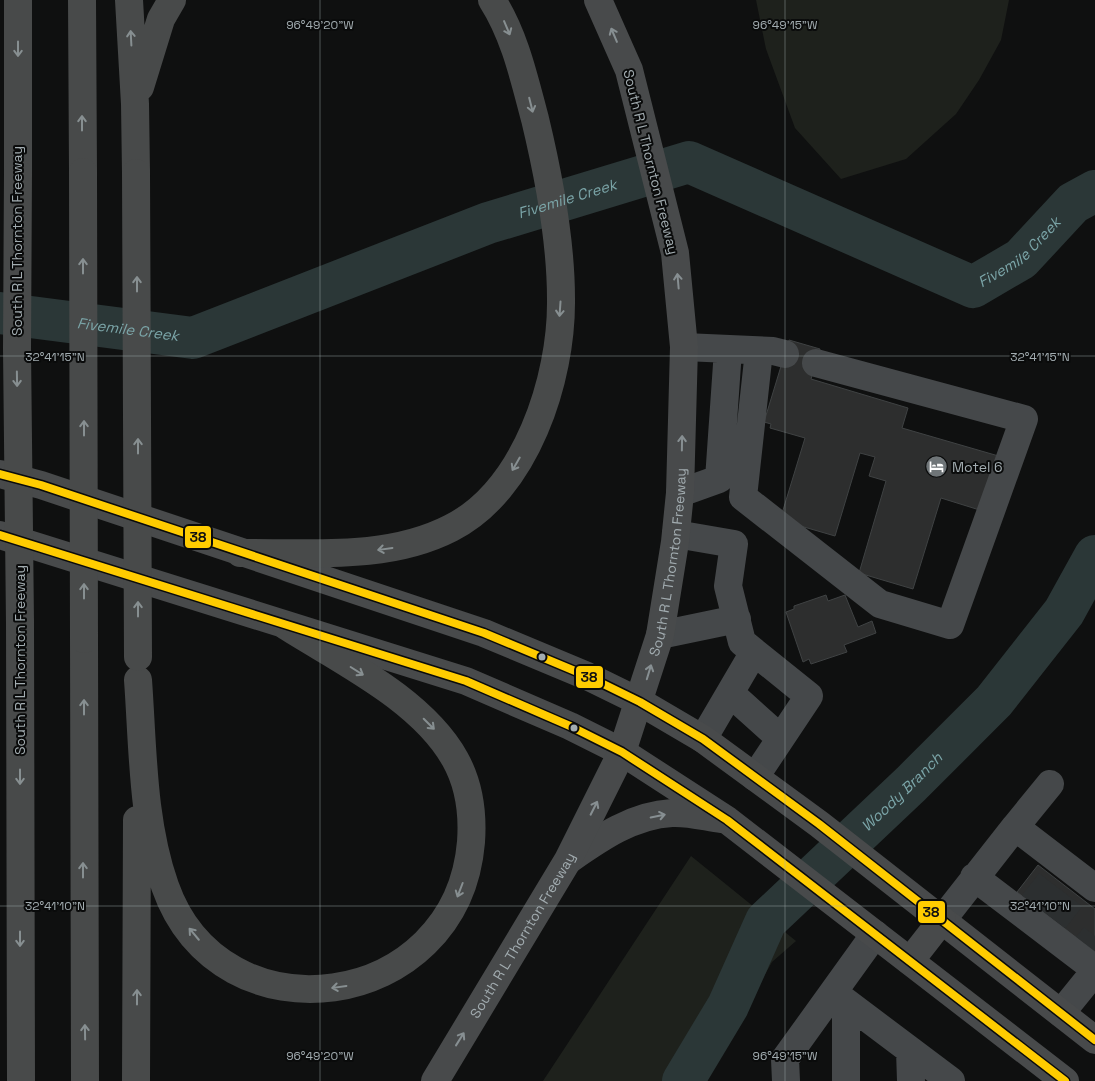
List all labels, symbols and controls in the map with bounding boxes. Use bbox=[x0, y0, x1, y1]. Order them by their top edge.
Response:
text: 96°49'20"W bbox=[286, 17, 354, 33]
text: 96°49'15"W bbox=[753, 17, 818, 33]
one-way arrow bbox=[502, 20, 512, 35]
one-way arrow bbox=[608, 28, 618, 43]
one-way arrow bbox=[127, 30, 136, 46]
one-way arrow bbox=[13, 40, 23, 57]
street label: South R L Thornton Freeway bbox=[619, 68, 683, 256]
one-way arrow bbox=[527, 97, 536, 113]
one-way arrow bbox=[77, 115, 87, 132]
street label: South R L Thornton Freeway bbox=[8, 146, 26, 336]
water label: Fivemile Creek bbox=[515, 174, 621, 222]
water label: Fivemile Creek bbox=[974, 211, 1066, 291]
one-way arrow bbox=[78, 258, 88, 274]
one-way arrow bbox=[673, 273, 682, 289]
one-way arrow bbox=[132, 276, 142, 292]
one-way arrow bbox=[556, 301, 565, 317]
water label: Fivemile Creek bbox=[76, 313, 182, 345]
text: 32°41'15"N bbox=[25, 349, 85, 365]
text: 32°41'15"N bbox=[1010, 349, 1070, 365]
one-way arrow bbox=[12, 370, 22, 387]
one-way arrow bbox=[79, 420, 89, 436]
one-way arrow bbox=[677, 435, 686, 451]
one-way arrow bbox=[133, 438, 142, 454]
hotel icon: Motel 6 bbox=[924, 455, 948, 479]
one-way arrow bbox=[511, 456, 521, 471]
place label: Motel 6 bbox=[952, 458, 1003, 476]
street label: South R L Thornton Freeway bbox=[645, 468, 690, 659]
line badge: 38 bbox=[184, 525, 212, 549]
text: 38 bbox=[190, 528, 207, 546]
one-way arrow bbox=[377, 544, 393, 554]
street label: South R L Thornton Freeway bbox=[11, 565, 29, 755]
one-way arrow bbox=[79, 583, 89, 599]
one-way arrow bbox=[133, 601, 143, 617]
unlabelled marker bbox=[537, 652, 547, 662]
line badge: 38 bbox=[575, 665, 604, 689]
one-way arrow bbox=[644, 665, 654, 681]
one-way arrow bbox=[349, 666, 363, 676]
text: 38 bbox=[581, 668, 598, 686]
one-way arrow bbox=[79, 700, 89, 716]
one-way arrow bbox=[423, 717, 435, 730]
unlabelled marker bbox=[569, 723, 579, 733]
water label: Woody Branch bbox=[857, 748, 947, 835]
one-way arrow bbox=[15, 768, 25, 785]
one-way arrow bbox=[590, 801, 599, 816]
one-way arrow bbox=[650, 811, 666, 820]
street label: South R L Thornton Freeway bbox=[466, 850, 579, 1022]
one-way arrow bbox=[78, 862, 88, 878]
one-way arrow bbox=[455, 882, 464, 897]
text: 32°41'10"N bbox=[25, 898, 85, 914]
text: 32°41'10"N bbox=[1010, 898, 1070, 914]
line badge: 38 bbox=[917, 900, 946, 924]
text: 38 bbox=[923, 903, 940, 921]
one-way arrow bbox=[188, 928, 199, 941]
one-way arrow bbox=[15, 931, 25, 947]
one-way arrow bbox=[331, 982, 347, 992]
one-way arrow bbox=[132, 990, 142, 1006]
one-way arrow bbox=[80, 1025, 89, 1041]
one-way arrow bbox=[456, 1033, 466, 1047]
text: 96°49'20"W bbox=[286, 1048, 354, 1064]
text: 96°49'15"W bbox=[753, 1048, 818, 1064]

